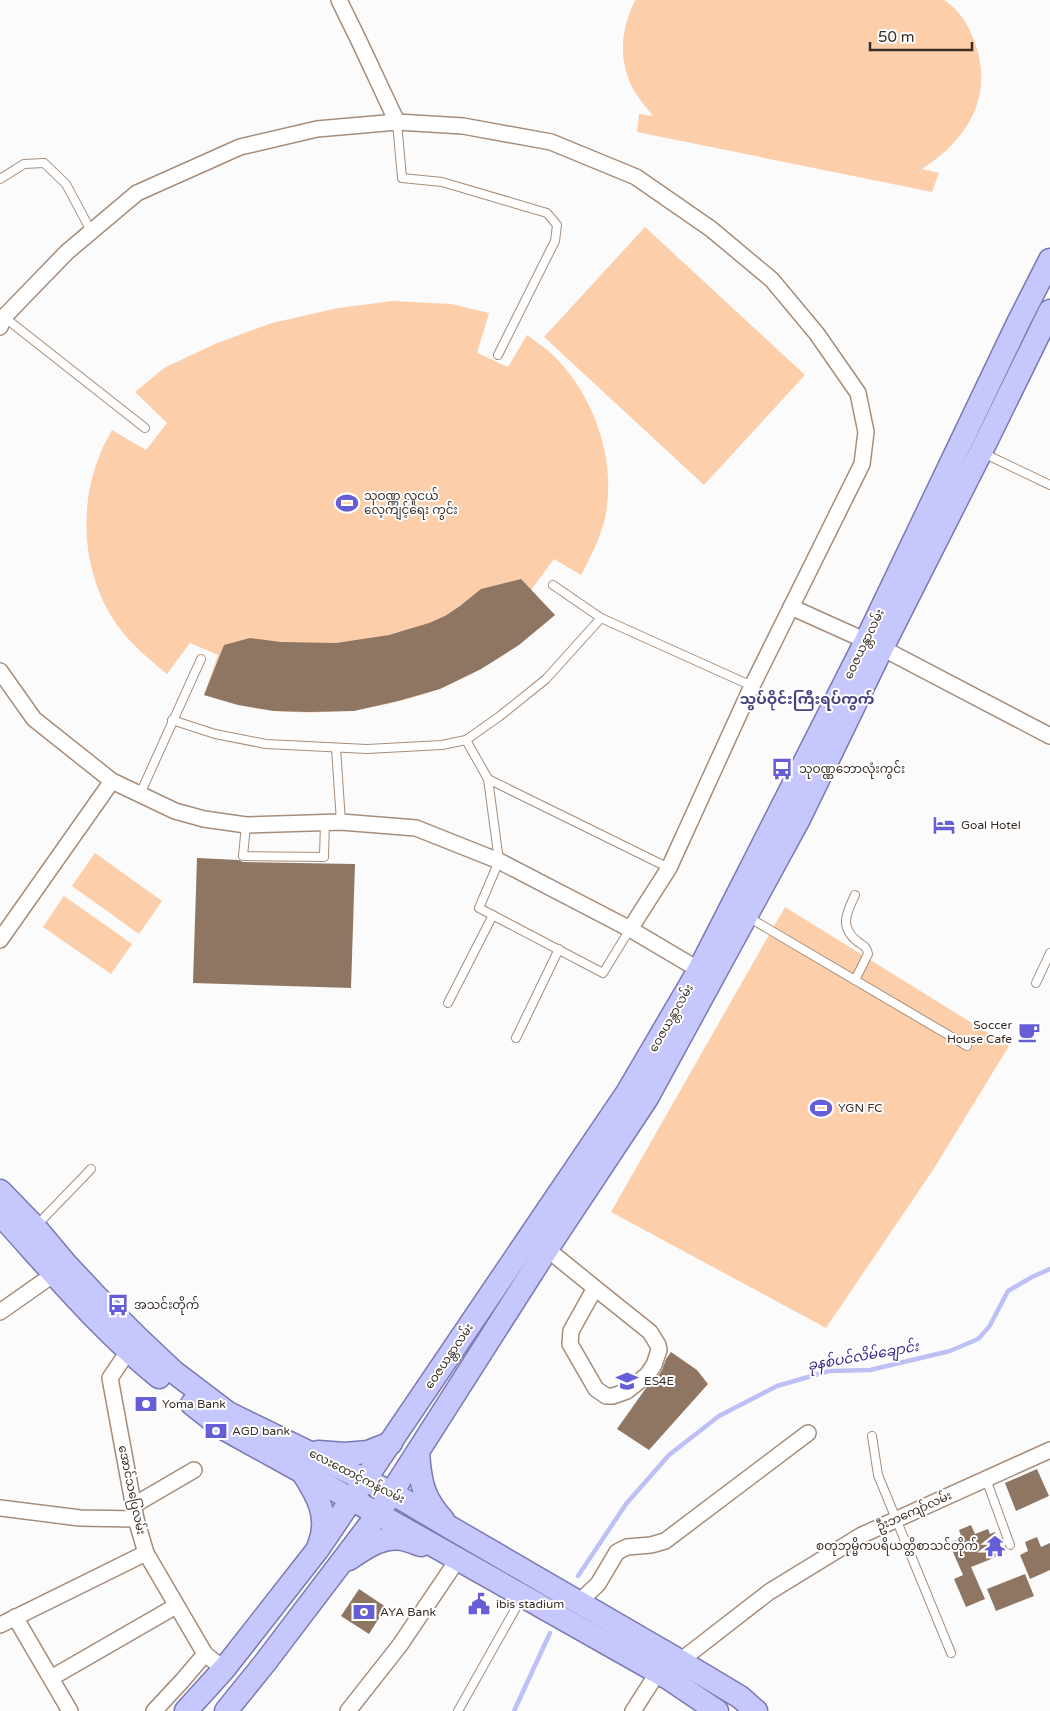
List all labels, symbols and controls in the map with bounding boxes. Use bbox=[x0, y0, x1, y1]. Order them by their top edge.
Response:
scale bar bbox=[870, 20, 972, 52]
text: 50 m bbox=[878, 28, 915, 46]
place label: သုဝဏ္ဏ လူငယ် လေ့ကျင့်ရေး ကွင်း bbox=[364, 487, 458, 520]
sports icon: သုဝဏ္ဏ လူငယ် လေ့ကျင့်ရေး ကွင်း bbox=[334, 490, 360, 516]
street label: ဝေဇယန္တာလမ်း bbox=[839, 606, 890, 683]
district label: သွပ်ဝိုင်းကြီးရပ်ကွက် bbox=[740, 689, 874, 711]
bus stop icon: သုဝဏ္ဏဘောလုံးကွင်း bbox=[769, 756, 795, 782]
place label: သုဝဏ္ဏဘောလုံးကွင်း bbox=[799, 760, 905, 779]
hotel icon: Goal Hotel bbox=[931, 812, 957, 838]
place label: Goal Hotel bbox=[961, 818, 1021, 832]
street label: ဝေဇယန္တာလမ်း bbox=[644, 981, 699, 1056]
place label: Soccer House Cafe bbox=[947, 1018, 1012, 1046]
cafe icon: Soccer House Cafe bbox=[1016, 1019, 1042, 1045]
sports icon: YGN FC bbox=[808, 1095, 834, 1121]
place label: YGN FC bbox=[838, 1101, 883, 1115]
bus stop icon: အသင်းတိုက် bbox=[105, 1292, 131, 1318]
place label: အသင်းတိုက် bbox=[134, 1296, 199, 1315]
street label: ဝေဇယန္တာလမ်း bbox=[420, 1319, 479, 1393]
water label: ခုနစ်ပင်လိမ်ချောင်း bbox=[806, 1336, 922, 1377]
school or university icon: ES4E bbox=[614, 1368, 640, 1394]
place label: ES4E bbox=[644, 1374, 675, 1388]
bank icon: Yoma Bank bbox=[133, 1391, 159, 1417]
place label: Yoma Bank bbox=[162, 1397, 226, 1411]
bank icon: AGD bank bbox=[203, 1418, 229, 1444]
place label: AGD bank bbox=[232, 1424, 291, 1438]
street label: အောင်သပြေလမ်း bbox=[113, 1444, 150, 1537]
street label: လေးထောင့်ကန်လမ်း bbox=[306, 1444, 408, 1509]
street label: ဦးဘကျော်လမ်း bbox=[873, 1486, 955, 1537]
temple icon: စတုဘုမ္မိကပရိယတ္တိစာသင်တိုက် bbox=[982, 1533, 1008, 1559]
place label: စတုဘုမ္မိကပရိယတ္တိစာသင်တိုက် bbox=[816, 1537, 978, 1556]
public building icon: ibis stadium bbox=[466, 1591, 492, 1617]
place label: ibis stadium bbox=[496, 1597, 564, 1611]
bank icon: AYA Bank bbox=[351, 1599, 377, 1625]
place label: AYA Bank bbox=[380, 1605, 437, 1619]

